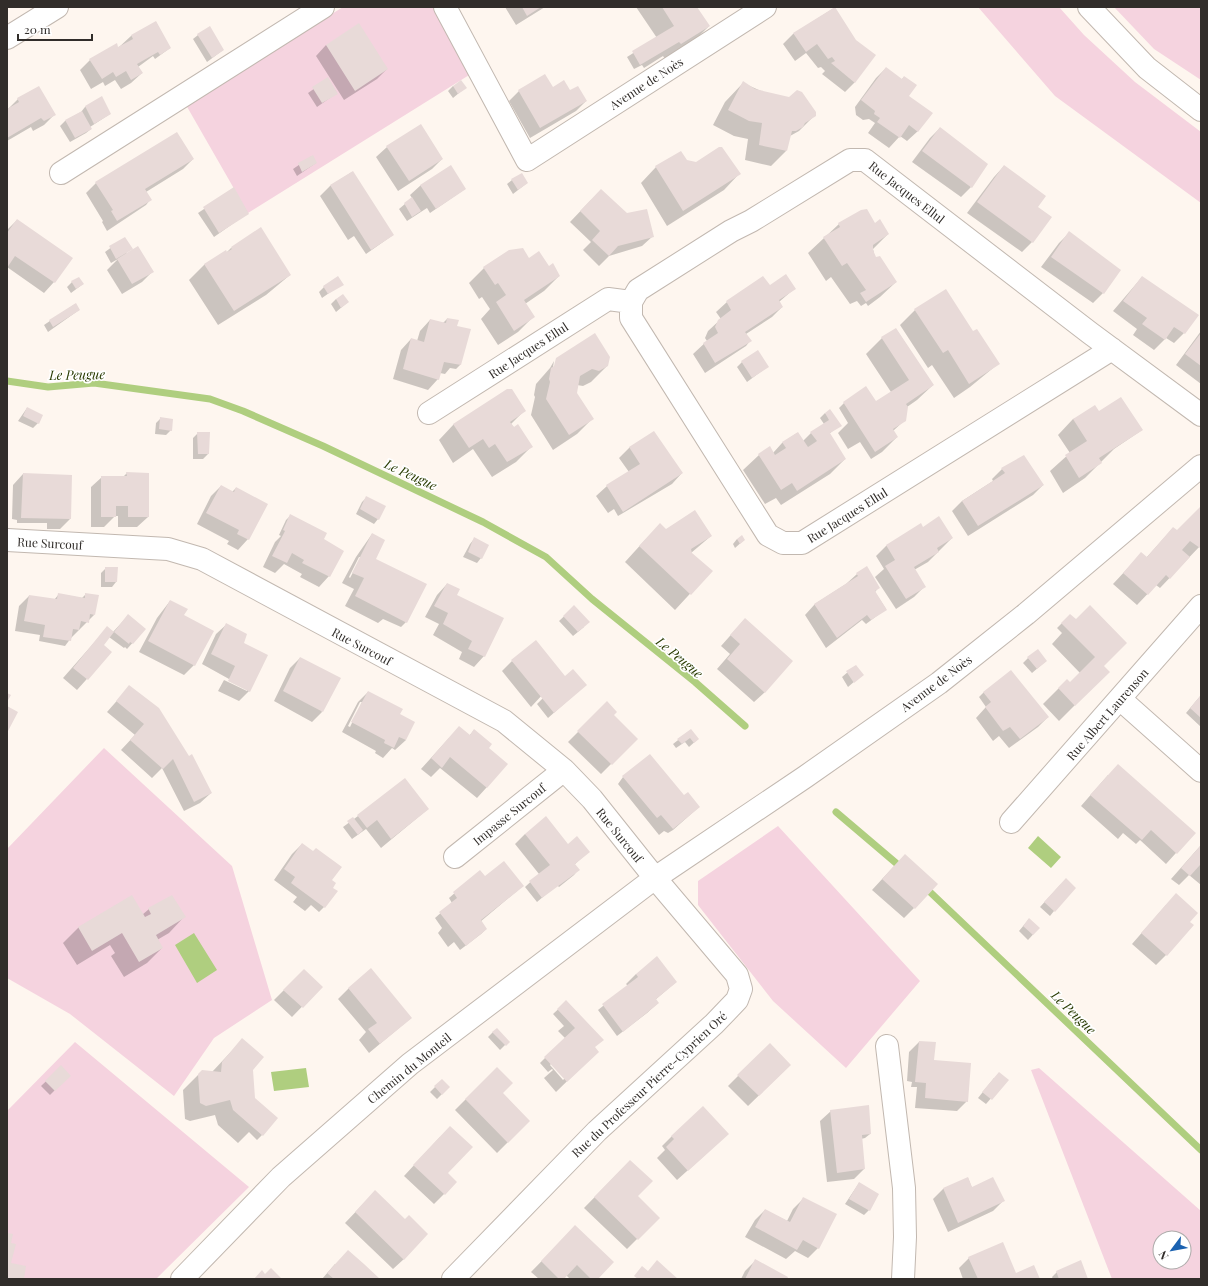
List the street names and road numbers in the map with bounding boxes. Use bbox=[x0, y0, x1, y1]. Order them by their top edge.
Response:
street label: Avenue de Noès bbox=[605, 53, 686, 113]
street label: Rue Jacques Ellul bbox=[866, 157, 949, 227]
street label: Rue Jacques Ellul bbox=[485, 318, 571, 382]
street label: Rue Jacques Ellul bbox=[804, 484, 891, 546]
street label: Rue Surcouf bbox=[17, 533, 84, 553]
street label: Rue Surcouf bbox=[329, 624, 396, 669]
street label: Avenue de Noès bbox=[896, 651, 975, 716]
street label: Rue Albert Laurenson bbox=[1063, 665, 1151, 763]
street label: Impasse Surcouf bbox=[469, 779, 550, 848]
street label: Rue Surcouf bbox=[593, 804, 648, 866]
street label: Rue du Professeur Pierre-Cyprien Oré bbox=[568, 1008, 730, 1160]
street label: Chemin du Monteil bbox=[364, 1029, 455, 1107]

